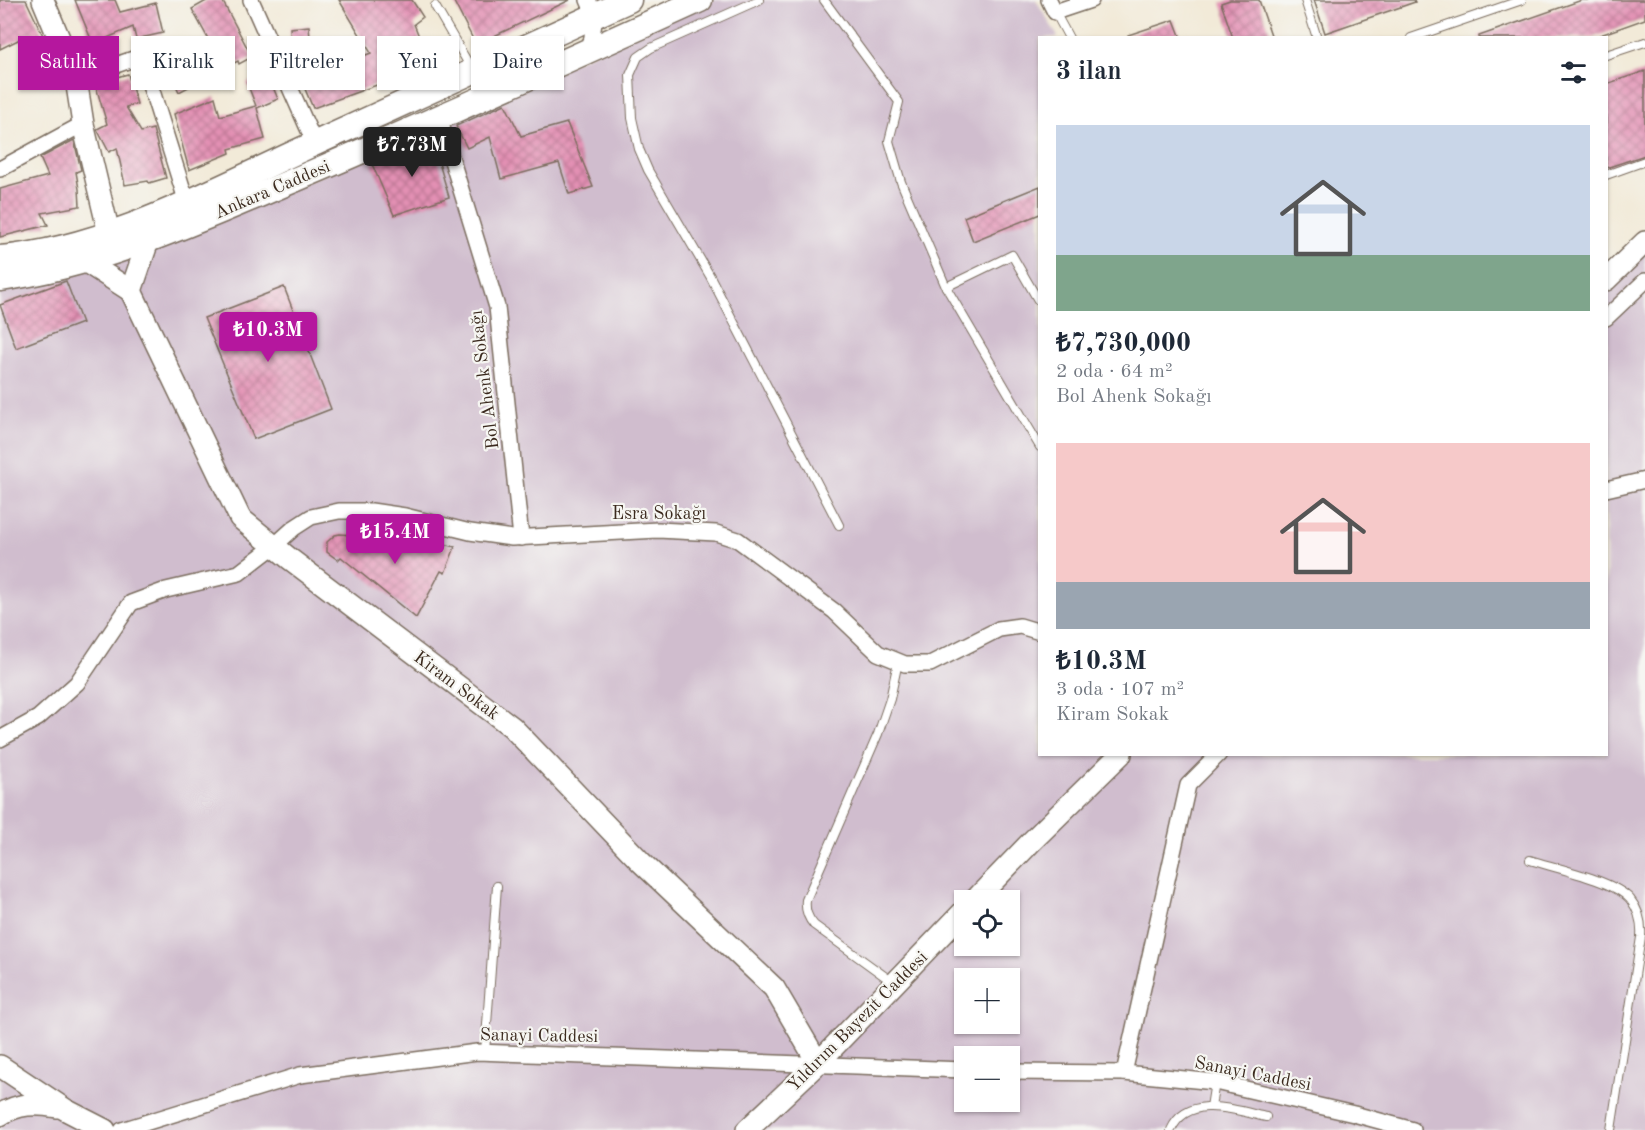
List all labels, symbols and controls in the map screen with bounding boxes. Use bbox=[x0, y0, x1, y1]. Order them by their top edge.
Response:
chip: Satılık bbox=[18, 36, 119, 90]
chip: Kiralık bbox=[131, 36, 235, 90]
chip: Filtreler bbox=[247, 36, 365, 90]
chip: Yeni bbox=[377, 36, 459, 90]
chip: Daire bbox=[471, 36, 564, 90]
icon: filters bbox=[1557, 56, 1590, 89]
text: 3 ilan bbox=[1056, 59, 1122, 85]
pin: ₺7.73M bbox=[363, 127, 461, 178]
text: ₺7.73M bbox=[377, 136, 447, 156]
street label: Ankara Caddesi bbox=[212, 157, 333, 222]
icon: home bbox=[1269, 164, 1377, 272]
street label: Bol Ahenk Sokağı bbox=[468, 309, 502, 451]
pin: ₺10.3M bbox=[219, 312, 317, 363]
text: ₺10.3M bbox=[233, 321, 303, 341]
text: ₺7,730,000 bbox=[1056, 331, 1191, 357]
text: 2 oda · 64 m² bbox=[1056, 362, 1173, 382]
text: Bol Ahenk Sokağı bbox=[1056, 387, 1212, 407]
icon: home bbox=[1269, 482, 1377, 590]
street label: Esra Sokağı bbox=[612, 505, 706, 523]
pin: ₺15.4M bbox=[346, 514, 444, 565]
text: ₺15.4M bbox=[360, 523, 430, 543]
street label: Kiram Sokak bbox=[410, 648, 502, 724]
text: ₺10.3M bbox=[1056, 649, 1147, 675]
text: 3 oda · 107 m² bbox=[1056, 680, 1184, 700]
text: Kiram Sokak bbox=[1056, 705, 1169, 725]
map controls bbox=[954, 890, 1020, 1112]
button: locate bbox=[954, 890, 1020, 956]
street label: Yıldırım Bayezit Caddesi bbox=[784, 948, 931, 1095]
button: + bbox=[954, 968, 1020, 1034]
street label: Sanayi Caddesi bbox=[480, 1026, 599, 1046]
button: − bbox=[954, 1046, 1020, 1112]
street label: Sanayi Caddesi bbox=[1193, 1054, 1313, 1094]

